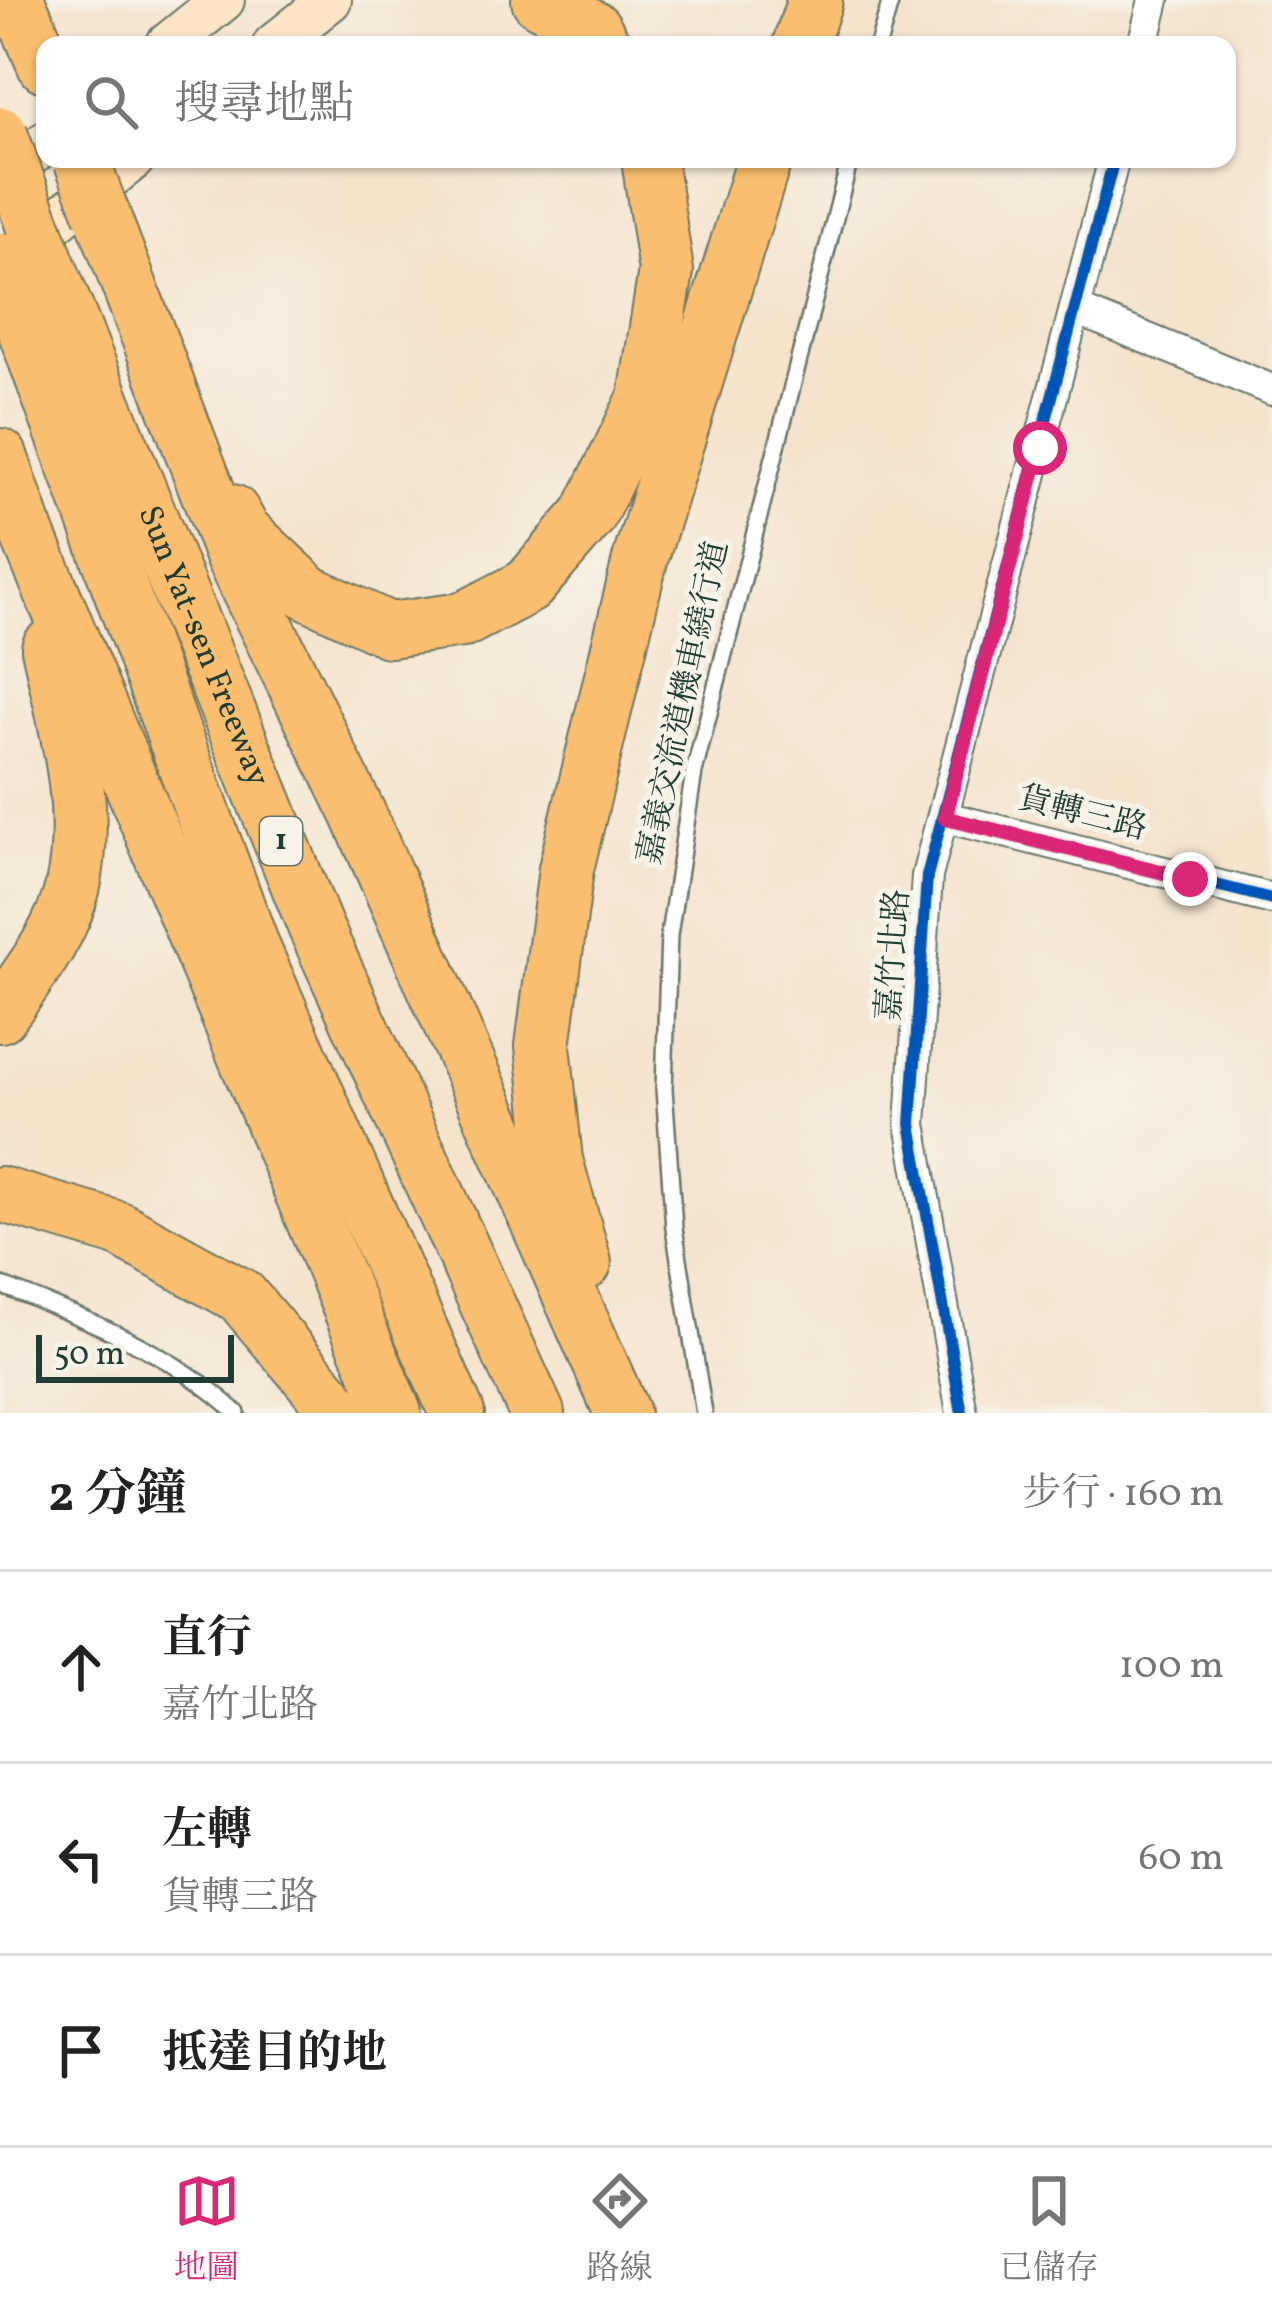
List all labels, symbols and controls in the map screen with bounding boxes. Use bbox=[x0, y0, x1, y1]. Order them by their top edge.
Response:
search box bbox=[36, 36, 1236, 168]
icon: search bbox=[78, 69, 144, 135]
text: 搜尋地點 bbox=[174, 75, 354, 138]
route start bbox=[1013, 421, 1067, 475]
street label: Sun Yat-sen Freeway bbox=[125, 499, 280, 794]
street label: 嘉義交流道機車繞行道 bbox=[628, 537, 742, 869]
street label: 貨轉三路 bbox=[1012, 777, 1152, 853]
road number: 1 bbox=[260, 817, 302, 865]
route end bbox=[1163, 852, 1217, 906]
street label: 嘉竹北路 bbox=[867, 888, 923, 1022]
scale bar bbox=[36, 1329, 234, 1382]
text: 50 m bbox=[54, 1333, 125, 1379]
text: 2 分鐘 bbox=[48, 1461, 187, 1532]
text: 步行 · 160 m bbox=[1022, 1468, 1224, 1522]
text: 直行 bbox=[162, 1609, 252, 1672]
icon: ahead bbox=[48, 1634, 114, 1700]
text: 100 m bbox=[1119, 1640, 1224, 1694]
text: 嘉竹北路 bbox=[162, 1680, 318, 1734]
text: 左轉 bbox=[162, 1801, 252, 1864]
icon: left bbox=[48, 1826, 114, 1892]
text: 60 m bbox=[1139, 1832, 1224, 1886]
text: 貨轉三路 bbox=[162, 1872, 318, 1926]
icon: arrive bbox=[48, 2018, 114, 2084]
text: 抵達目的地 bbox=[162, 2024, 387, 2087]
tab: 地圖 bbox=[174, 2168, 240, 2293]
tab: 路線 bbox=[587, 2168, 653, 2293]
tab: 已儲存 bbox=[1000, 2168, 1099, 2293]

